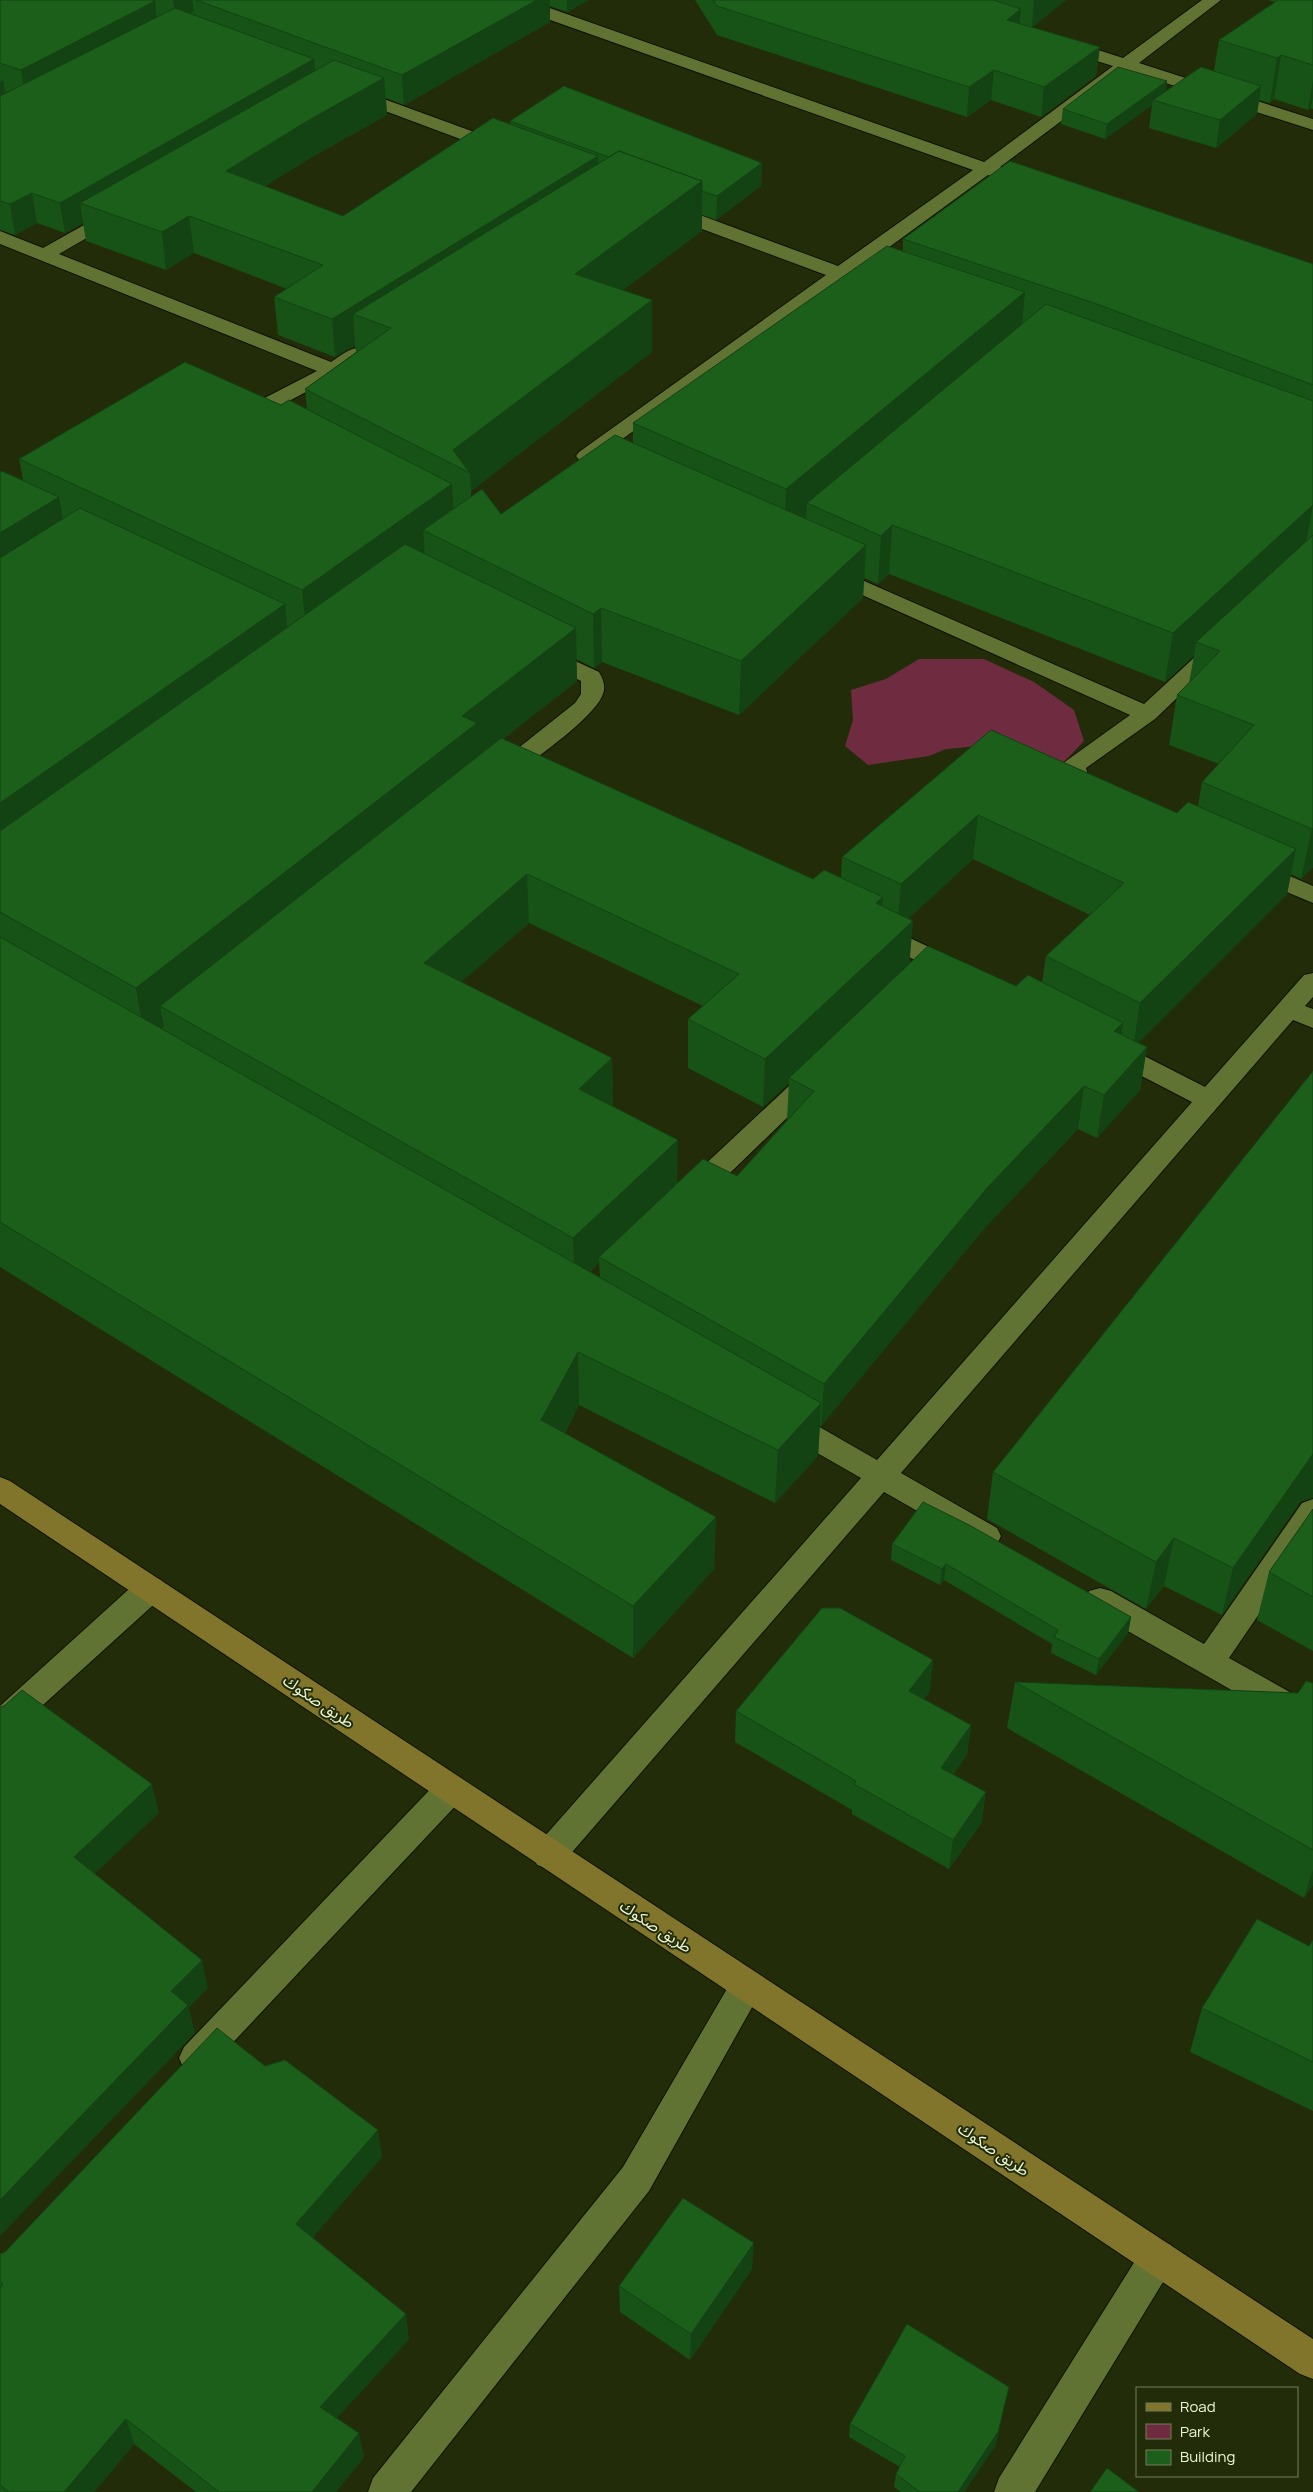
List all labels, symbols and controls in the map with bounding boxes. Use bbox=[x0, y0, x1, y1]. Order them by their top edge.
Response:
street label: طريق صكوك bbox=[279, 1669, 359, 1733]
street label: طريق صكوك bbox=[616, 1894, 696, 1958]
street label: طريق صكوك bbox=[954, 2117, 1034, 2181]
legend bbox=[1136, 2387, 1298, 2477]
text: Road bbox=[1180, 2396, 1216, 2417]
text: Park bbox=[1180, 2421, 1210, 2442]
text: Building bbox=[1180, 2446, 1235, 2467]

